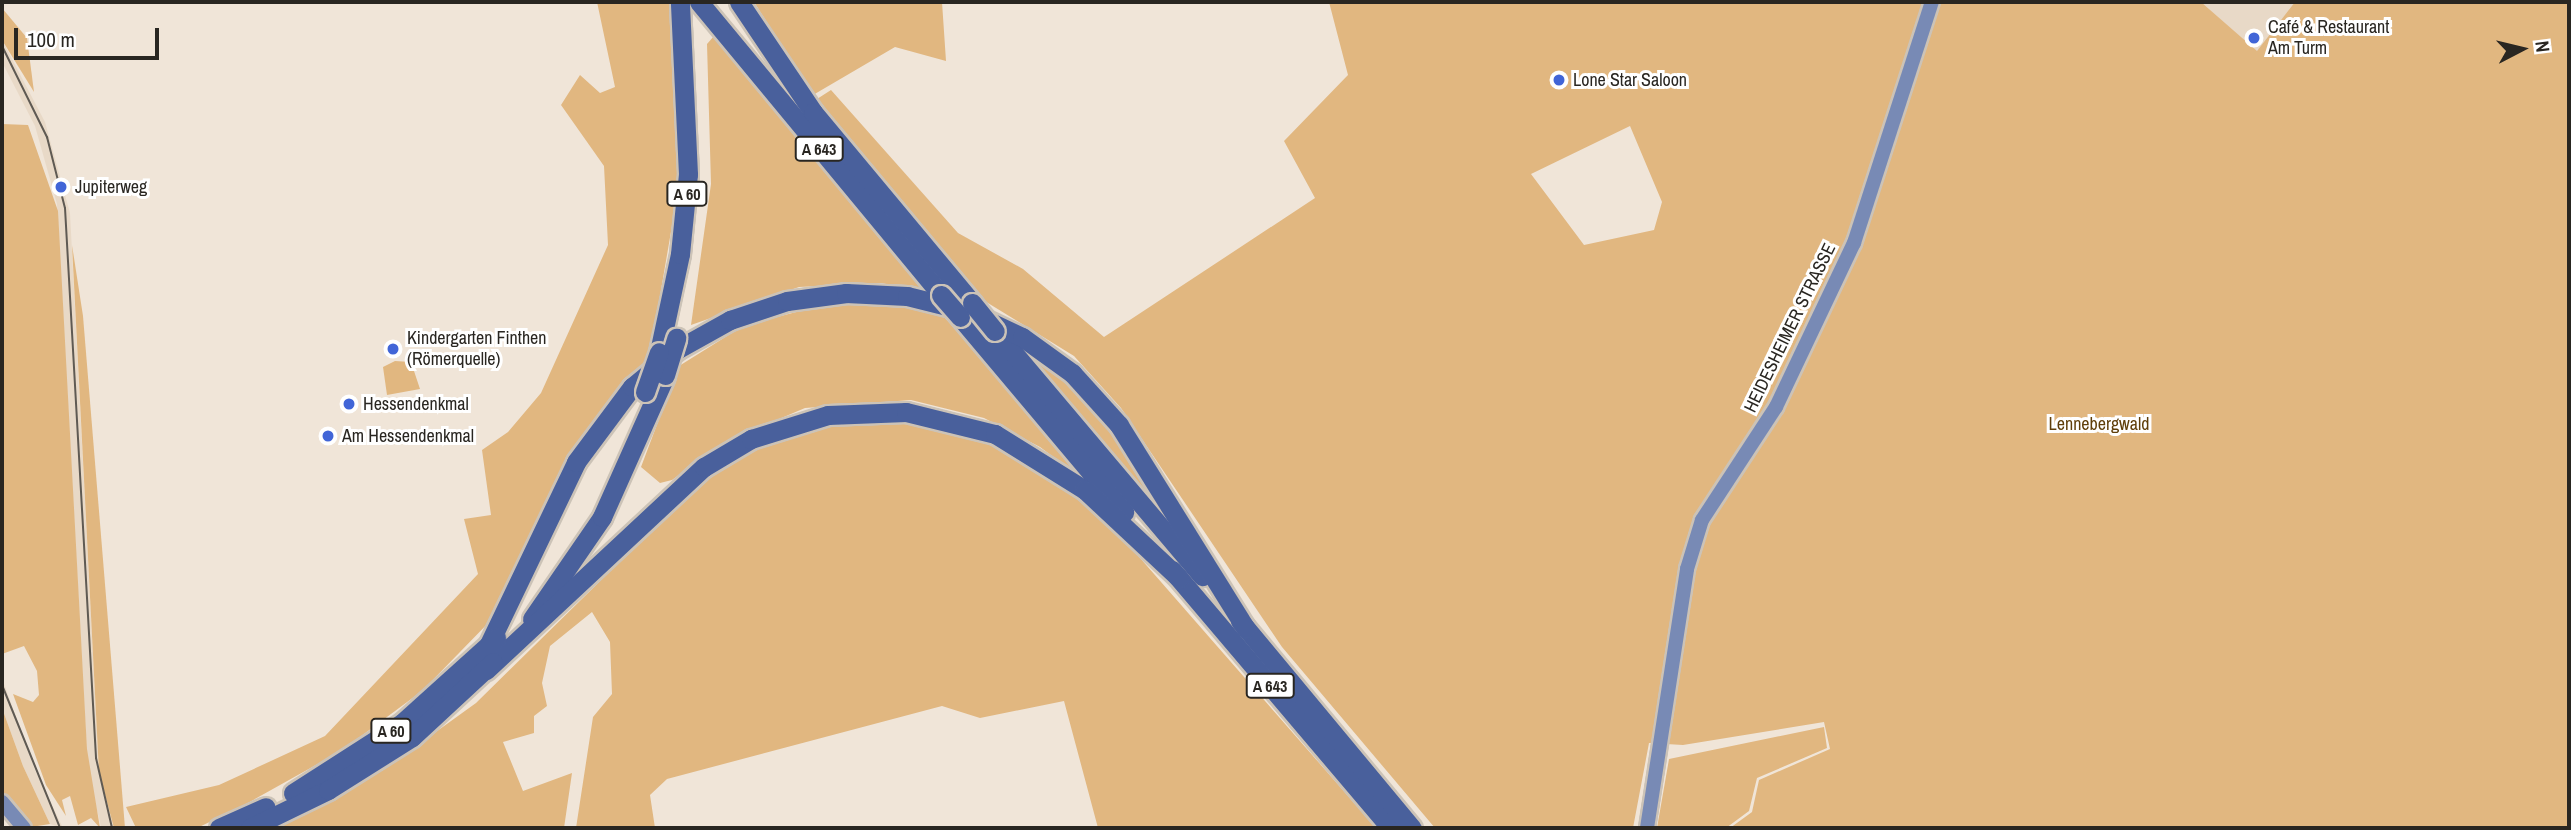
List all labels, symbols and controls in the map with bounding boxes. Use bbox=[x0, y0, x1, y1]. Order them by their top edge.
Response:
scale bar bbox=[18, 14, 163, 58]
north arrow bbox=[2487, 14, 2557, 84]
place label: Café & Restaurant Am Turm bbox=[2268, 17, 2389, 60]
text: 100 m bbox=[27, 25, 75, 54]
marker: Café & Restaurant Am Turm bbox=[2246, 30, 2262, 46]
text: N bbox=[2529, 39, 2556, 54]
place label: Lone Star Saloon bbox=[1573, 69, 1687, 91]
marker: Lone Star Saloon bbox=[1551, 72, 1567, 88]
road number: A 643 bbox=[793, 136, 845, 162]
place label: Jupiterweg bbox=[75, 176, 147, 198]
marker: Jupiterweg bbox=[53, 179, 69, 195]
road number: A 60 bbox=[666, 182, 708, 206]
street label: HEIDESHEIMER STRASSE bbox=[1740, 240, 1840, 416]
place label: Kindergarten Finthen (Römerquelle) bbox=[407, 328, 546, 370]
marker: Kindergarten Finthen (Römerquelle) bbox=[385, 341, 401, 357]
place label: Hessendenkmal bbox=[363, 393, 469, 415]
marker: Hessendenkmal bbox=[341, 396, 357, 412]
park label: Lennebergwald bbox=[2049, 413, 2149, 435]
place label: Am Hessendenkmal bbox=[342, 425, 474, 447]
marker: Am Hessendenkmal bbox=[320, 428, 336, 444]
road number: A 643 bbox=[1244, 674, 1296, 698]
road number: A 60 bbox=[370, 718, 412, 744]

